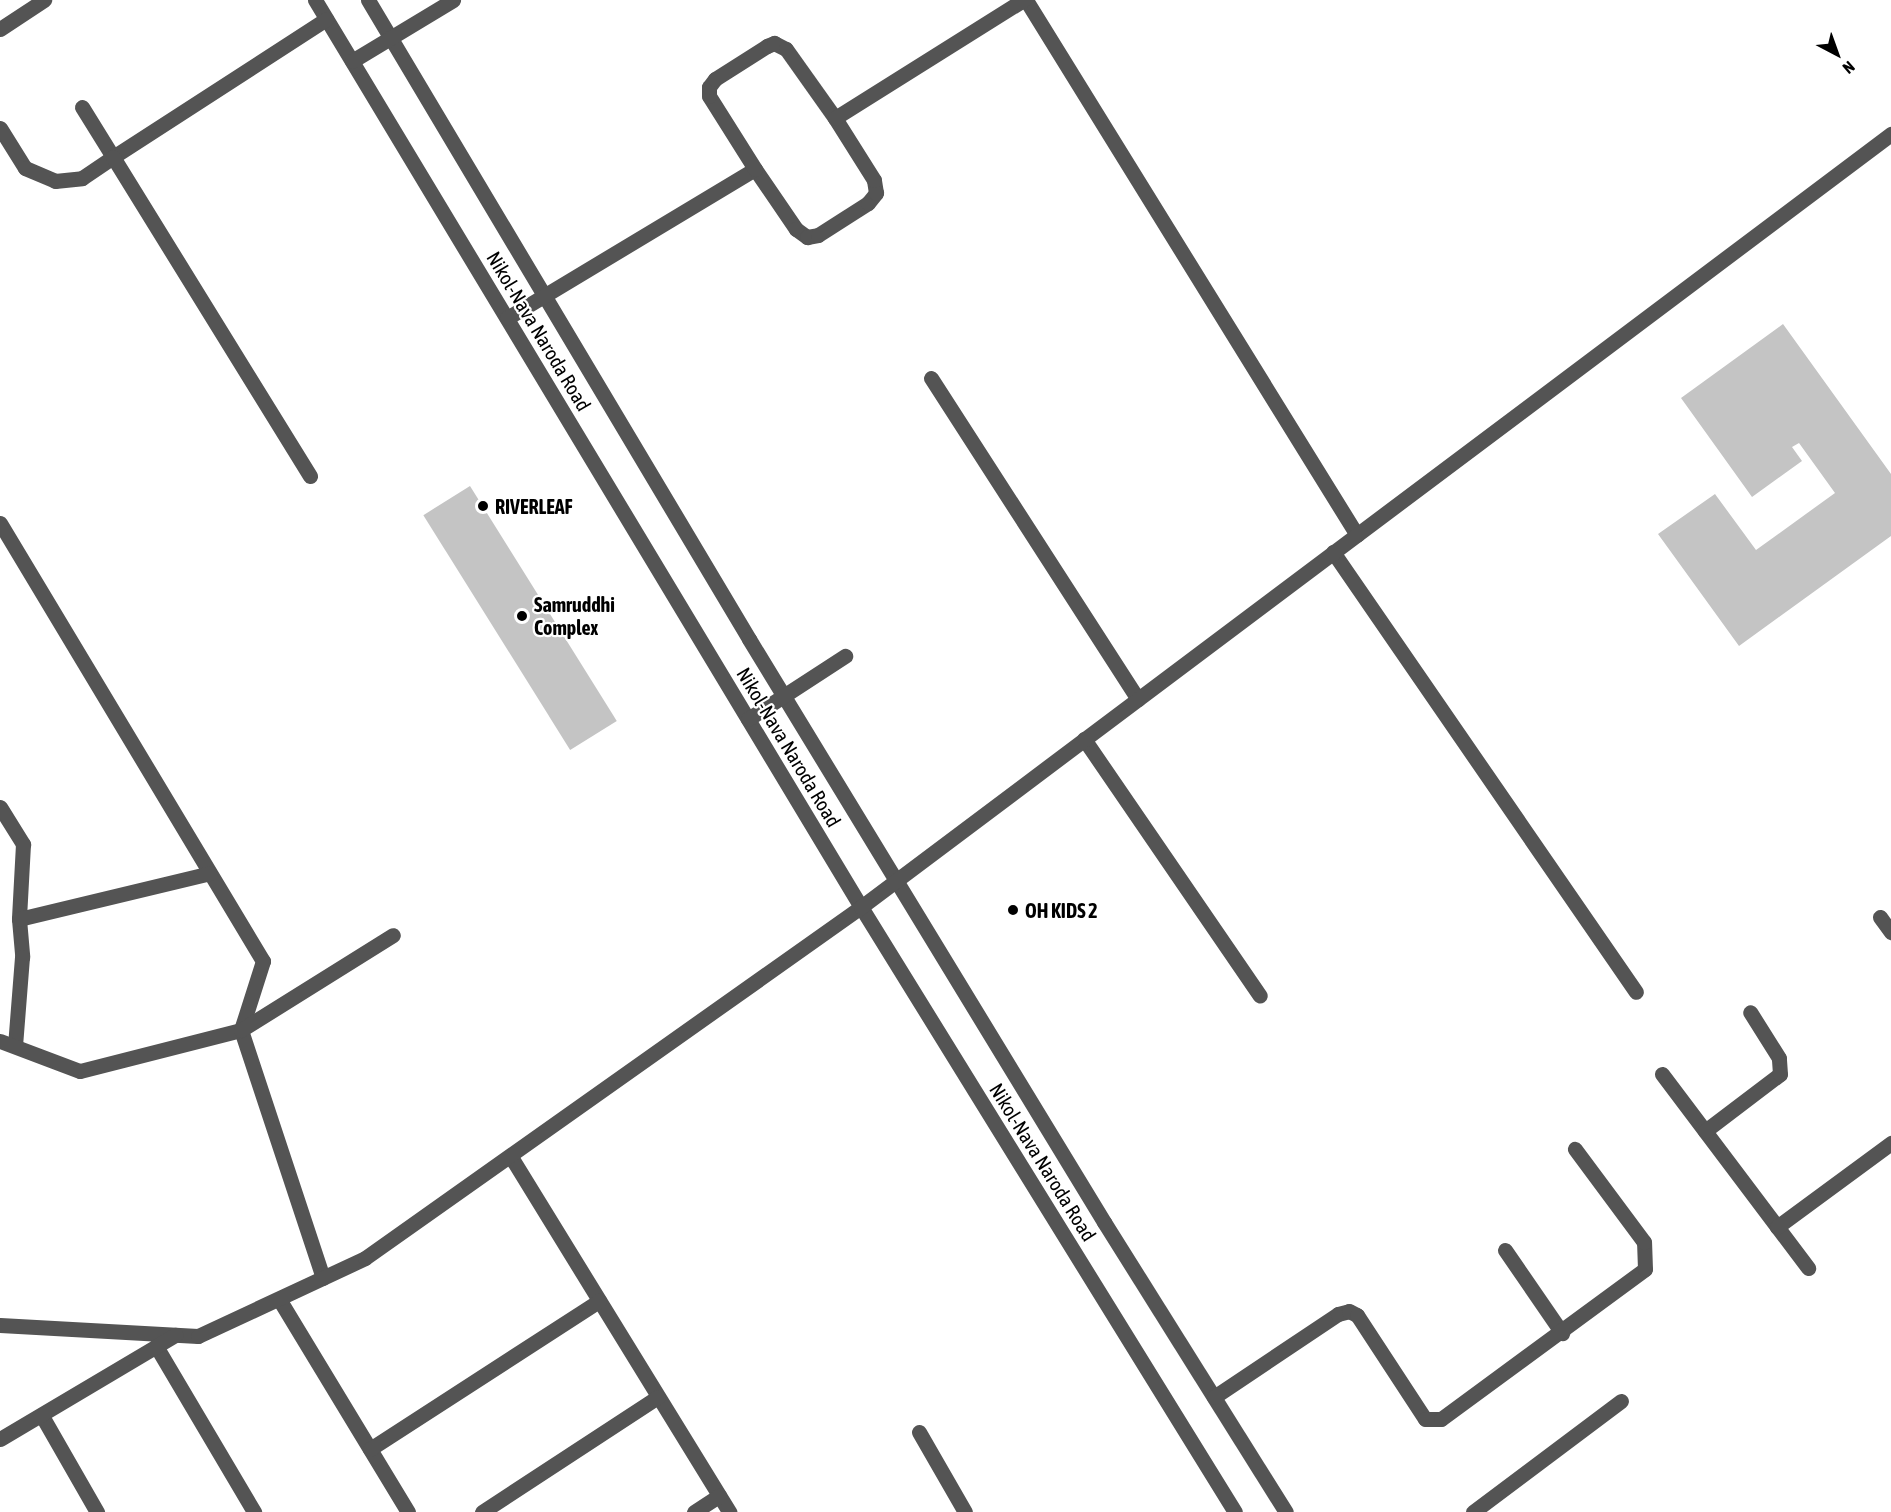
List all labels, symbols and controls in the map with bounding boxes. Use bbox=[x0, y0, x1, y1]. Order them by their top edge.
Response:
north arrow bbox=[1807, 24, 1867, 84]
text: N bbox=[1839, 58, 1858, 77]
street label: Nikol-Nava Naroda Road bbox=[482, 247, 596, 415]
place label: RIVERLEAF bbox=[495, 494, 573, 518]
marker: RIVERLEAF bbox=[476, 499, 490, 513]
place label: Samruddhi Complex bbox=[534, 592, 615, 639]
marker: Samruddhi Complex bbox=[515, 609, 529, 623]
street label: Nikol-Nava Naroda Road bbox=[732, 663, 846, 831]
place label: OH KIDS 2 bbox=[1025, 898, 1098, 922]
marker: OH KIDS 2 bbox=[1006, 903, 1020, 917]
street label: Nikol-Nava Naroda Road bbox=[985, 1079, 1101, 1245]

